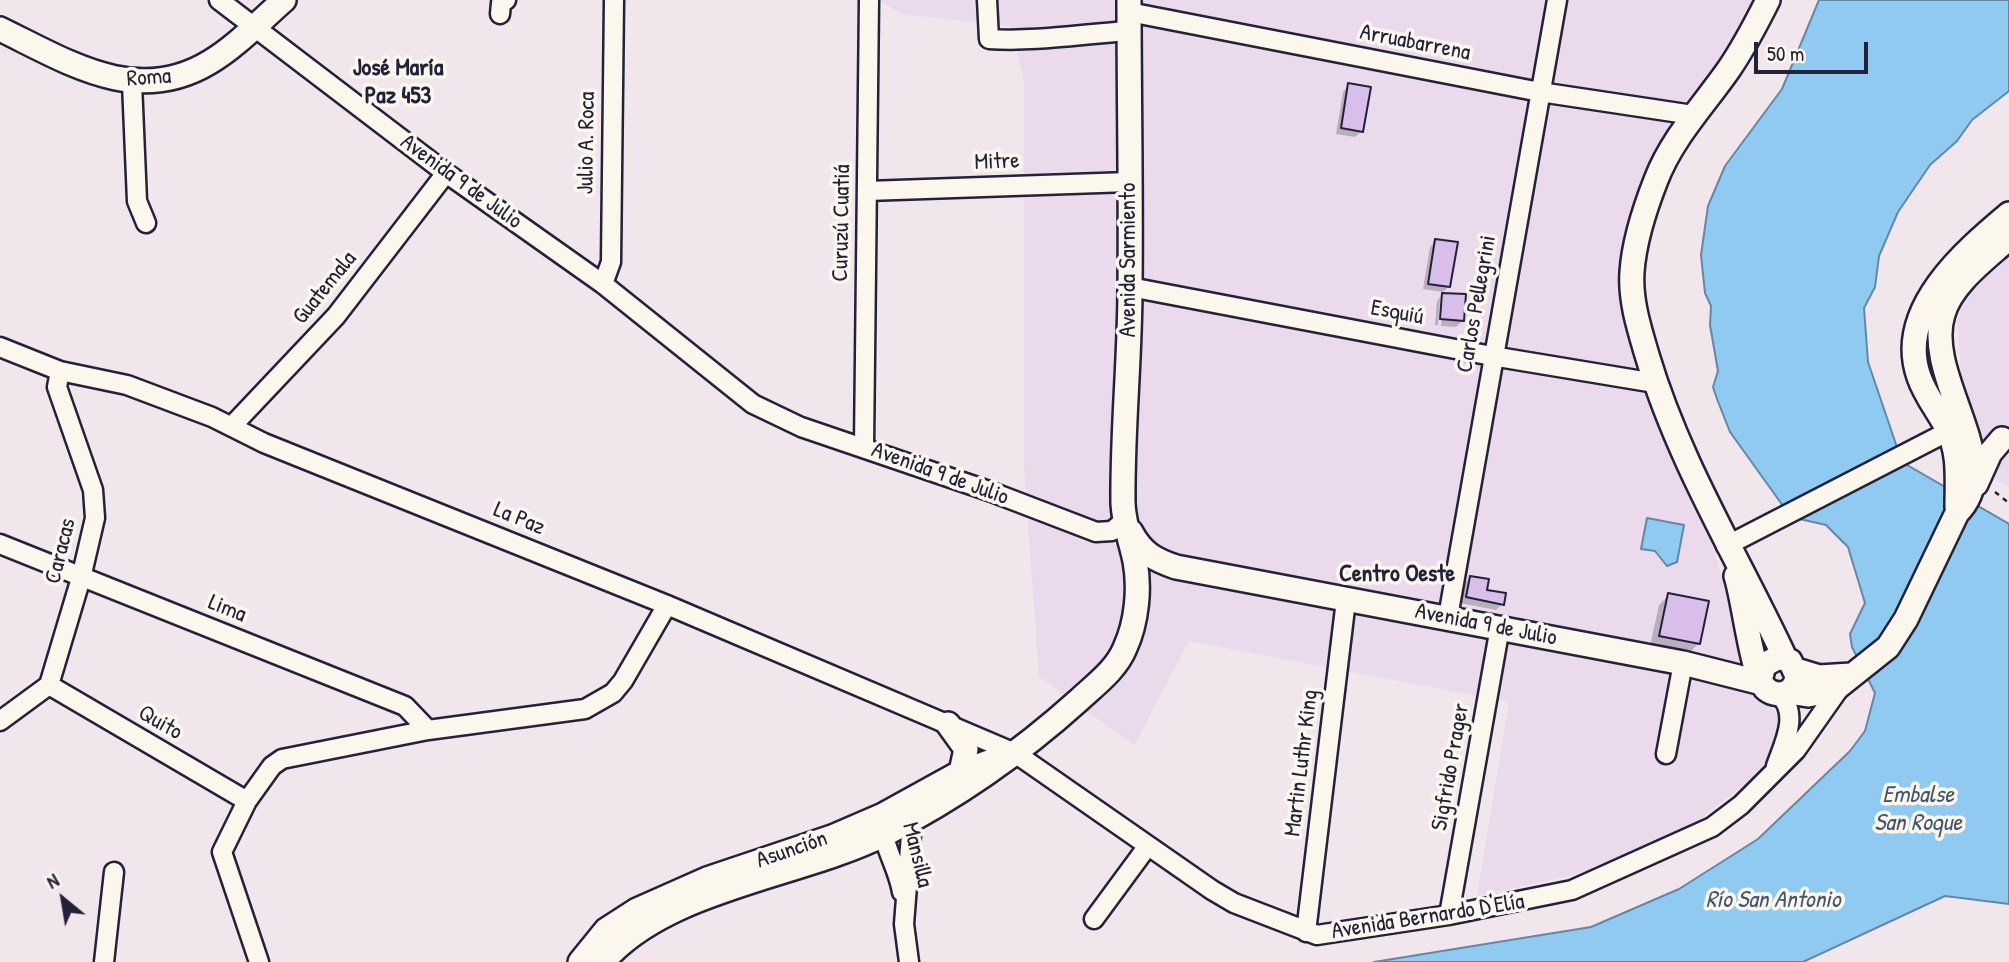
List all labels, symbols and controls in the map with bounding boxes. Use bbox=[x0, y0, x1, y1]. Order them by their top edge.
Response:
street label: Arruabarrena bbox=[1357, 19, 1473, 67]
scale bar bbox=[1757, 28, 1871, 72]
text: 50 m bbox=[1767, 39, 1804, 68]
district label: José María Paz 453 bbox=[353, 55, 443, 111]
street label: Roma bbox=[126, 63, 172, 93]
street label: Julio A. Roca bbox=[572, 91, 602, 195]
street label: Avenida 9 de Julio bbox=[395, 129, 527, 235]
street label: Mitre bbox=[974, 147, 1020, 177]
street label: Curuzú Cuatiá bbox=[827, 164, 857, 282]
street label: Avenida Sarmiento bbox=[1115, 183, 1143, 337]
street label: Carlos Pellegrini bbox=[1451, 233, 1503, 375]
street label: Guatemala bbox=[287, 246, 363, 330]
street label: Esquiú bbox=[1368, 294, 1426, 332]
street label: Avenida 9 de Julio bbox=[868, 436, 1012, 512]
street label: La Paz bbox=[489, 496, 549, 542]
street label: Caracas bbox=[40, 516, 82, 586]
district label: Centro Oeste bbox=[1339, 561, 1455, 589]
street label: Lima bbox=[204, 589, 250, 629]
street label: Avenida 9 de Julio bbox=[1413, 598, 1559, 652]
street label: Martin Luthr King bbox=[1279, 688, 1325, 838]
street label: Quito bbox=[133, 699, 187, 747]
street label: Sigfrido Prager bbox=[1426, 701, 1476, 833]
water label: Embalse San Roque bbox=[1874, 782, 1962, 838]
street label: Mansilla bbox=[896, 820, 938, 890]
street label: Asunción bbox=[753, 825, 831, 875]
north arrow bbox=[28, 864, 98, 934]
text: N bbox=[42, 867, 63, 895]
water label: Río San Antonio bbox=[1706, 887, 1840, 915]
street label: Avenida Bernardo D'Elía bbox=[1330, 888, 1526, 946]

